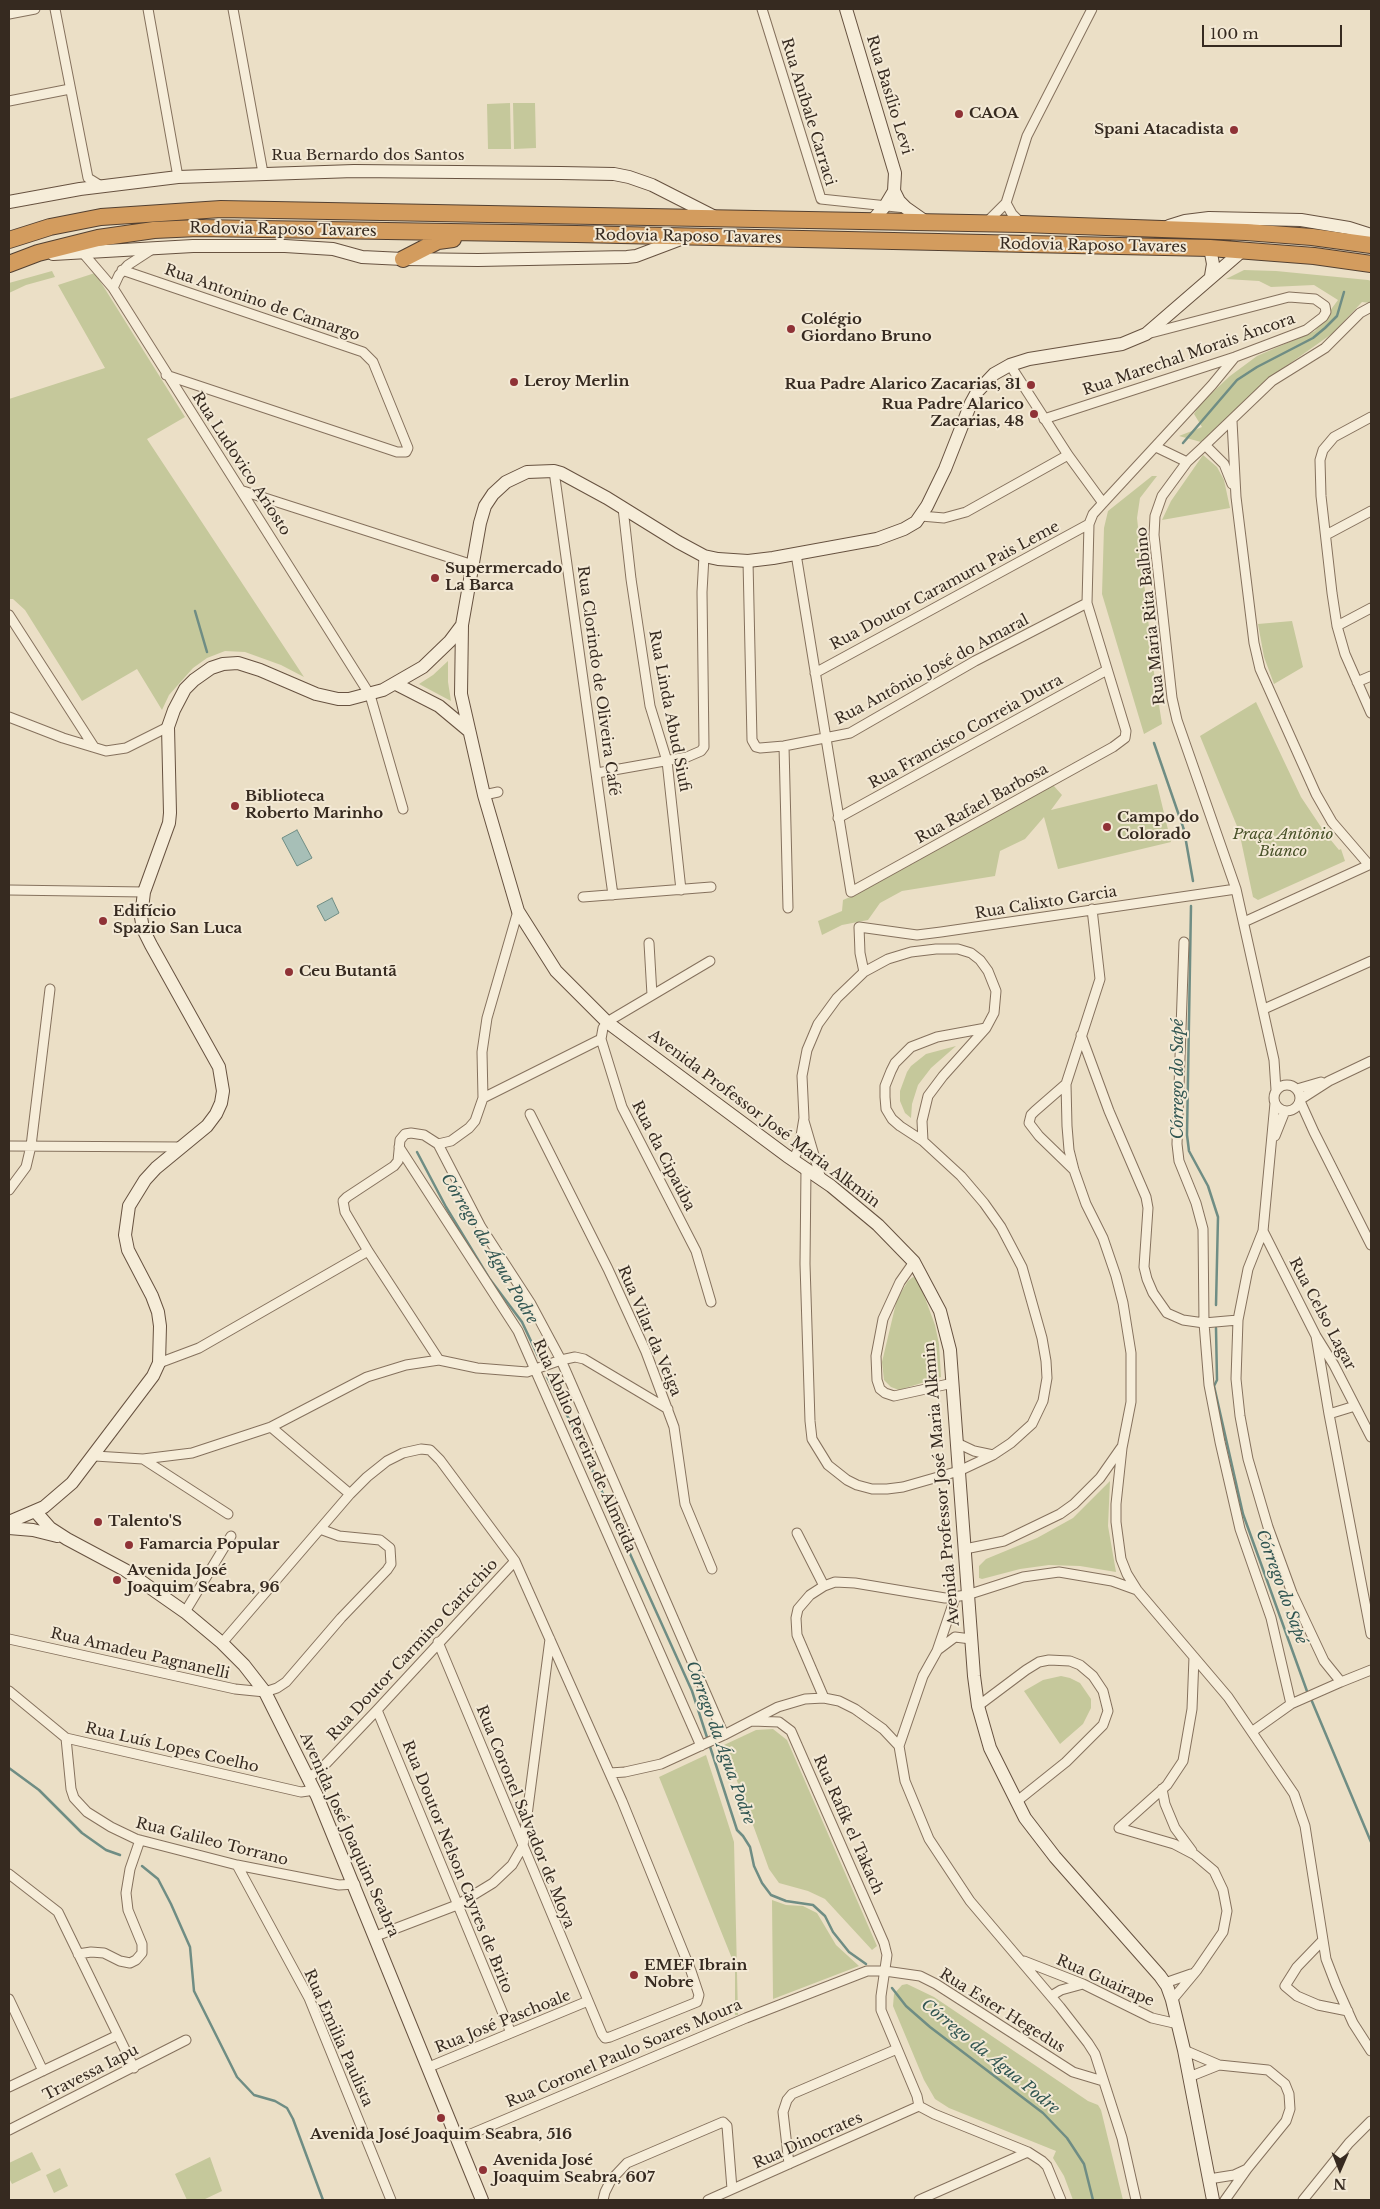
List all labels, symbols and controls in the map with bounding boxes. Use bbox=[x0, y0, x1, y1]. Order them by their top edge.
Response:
scale bar bbox=[1205, 15, 1345, 47]
text: 100 m bbox=[1210, 24, 1259, 43]
street label: Rua Basílio Levi bbox=[862, 33, 916, 157]
street label: Rua Aníbale Carraci bbox=[777, 36, 839, 188]
place label: CAOA bbox=[969, 105, 1019, 123]
marker: CAOA bbox=[953, 108, 965, 120]
place label: Spani Atacadista bbox=[1094, 121, 1224, 139]
marker: Spani Atacadista bbox=[1228, 124, 1240, 136]
street label: Rua Bernardo dos Santos bbox=[271, 147, 465, 165]
street label: Rodovia Raposo Tavares bbox=[189, 219, 377, 241]
street label: Rodovia Raposo Tavares bbox=[594, 226, 782, 248]
street label: Rodovia Raposo Tavares bbox=[999, 235, 1187, 257]
street label: Rua Antonino de Camargo bbox=[162, 261, 362, 345]
street label: Rua Marechal Morais Âncora bbox=[1081, 310, 1297, 400]
place label: Colégio Giordano Bruno bbox=[801, 311, 932, 346]
marker: Colégio Giordano Bruno bbox=[785, 323, 797, 335]
place label: Leroy Merlin bbox=[524, 373, 629, 391]
marker: Leroy Merlin bbox=[508, 376, 520, 388]
place label: Rua Padre Alarico Zacarias, 31 bbox=[784, 376, 1021, 394]
marker: Rua Padre Alarico Zacarias, 31 bbox=[1025, 379, 1037, 391]
street label: Rua Ludovico Ariosto bbox=[188, 389, 294, 539]
place label: Rua Padre Alarico Zacarias, 48 bbox=[882, 396, 1024, 431]
marker: Rua Padre Alarico Zacarias, 48 bbox=[1028, 408, 1040, 420]
street label: Rua Doutor Caramuru Pais Leme bbox=[827, 518, 1063, 654]
street label: Rua Maria Rita Balbino bbox=[1133, 526, 1169, 706]
place label: Supermercado La Barca bbox=[445, 560, 562, 595]
street label: Rua Clorindo de Oliveira Café bbox=[573, 565, 623, 797]
marker: Supermercado La Barca bbox=[429, 572, 441, 584]
street label: Rua Antônio José do Amaral bbox=[832, 611, 1032, 729]
street label: Rua Linda Abud Siufi bbox=[645, 629, 693, 793]
street label: Rua Francisco Correia Dutra bbox=[866, 671, 1066, 793]
street label: Rua Rafael Barbosa bbox=[913, 760, 1051, 848]
place label: Biblioteca Roberto Marinho bbox=[245, 788, 383, 823]
marker: Biblioteca Roberto Marinho bbox=[229, 800, 241, 812]
place label: Campo do Colorado bbox=[1117, 809, 1199, 844]
marker: Campo do Colorado bbox=[1101, 821, 1113, 833]
park label: Praça Antônio Bianco bbox=[1233, 826, 1333, 861]
street label: Rua Calixto Garcia bbox=[974, 883, 1118, 923]
place label: Edifício Spazio San Luca bbox=[113, 903, 242, 938]
marker: Edifício Spazio San Luca bbox=[97, 915, 109, 927]
place label: Ceu Butantã bbox=[299, 963, 397, 981]
marker: Ceu Butantã bbox=[283, 966, 295, 978]
water label: Córrego do Sapé bbox=[1168, 1019, 1188, 1139]
street label: Avenida Professor José Maria Alkmin bbox=[645, 1026, 883, 1212]
street label: Rua da Cipaúba bbox=[628, 1098, 698, 1214]
water label: Córrego da Água Podre bbox=[436, 1170, 542, 1328]
street label: Rua Celso Lagar bbox=[1285, 1255, 1359, 1373]
street label: Rua Vilar da Veiga bbox=[613, 1263, 685, 1399]
street label: Rua Abílio Pereira de Almeida bbox=[529, 1336, 639, 1556]
street label: Avenida Professor José Maria Alkmin bbox=[921, 1341, 963, 1627]
place label: Talento'S bbox=[108, 1513, 182, 1531]
marker: Talento'S bbox=[92, 1516, 104, 1528]
water label: Córrego do Sapé bbox=[1251, 1527, 1311, 1647]
place label: Famarcia Popular bbox=[139, 1536, 279, 1554]
marker: Famarcia Popular bbox=[123, 1539, 135, 1551]
street label: Rua Doutor Carmino Caricchio bbox=[324, 1556, 502, 1744]
place label: Avenida José Joaquim Seabra, 96 bbox=[127, 1562, 280, 1597]
marker: Avenida José Joaquim Seabra, 96 bbox=[111, 1574, 123, 1586]
street label: Rua Amadeu Pagnanelli bbox=[49, 1625, 231, 1683]
water label: Córrego da Água Podre bbox=[681, 1659, 759, 1827]
street label: Rua Coronel Salvador de Moya bbox=[472, 1703, 578, 1931]
street label: Rua Luís Lopes Coelho bbox=[83, 1719, 261, 1777]
street label: Avenida José Joaquim Seabra bbox=[296, 1730, 402, 1940]
street label: Rua Doutor Nelson Cayres de Brito bbox=[398, 1738, 516, 1996]
street label: Rua Rafik el Takach bbox=[809, 1753, 887, 1897]
street label: Rua Galileo Torrano bbox=[134, 1814, 290, 1870]
street label: Rua Guairape bbox=[1053, 1951, 1157, 2011]
place label: EMEF Ibrain Nobre bbox=[644, 1957, 747, 1992]
street label: Rua Ester Hegedus bbox=[936, 1965, 1068, 2057]
street label: Rua Emilia Paulista bbox=[300, 1967, 376, 2109]
marker: EMEF Ibrain Nobre bbox=[628, 1969, 640, 1981]
street label: Rua José Paschoale bbox=[433, 1987, 573, 2057]
water label: Córrego da Água Podre bbox=[917, 1995, 1063, 2119]
street label: Rua Coronel Paulo Soares Moura bbox=[503, 1996, 745, 2112]
street label: Travessa Iapu bbox=[40, 2041, 142, 2105]
street label: Rua Dinocrates bbox=[751, 2109, 865, 2173]
marker: Avenida José Joaquim Seabra, 516 bbox=[435, 2112, 447, 2124]
place label: Avenida José Joaquim Seabra, 516 bbox=[310, 2126, 572, 2144]
north arrow bbox=[1315, 2144, 1365, 2194]
place label: Avenida José Joaquim Seabra, 607 bbox=[493, 2152, 655, 2187]
marker: Avenida José Joaquim Seabra, 607 bbox=[477, 2164, 489, 2176]
text: N bbox=[1333, 2175, 1346, 2193]

